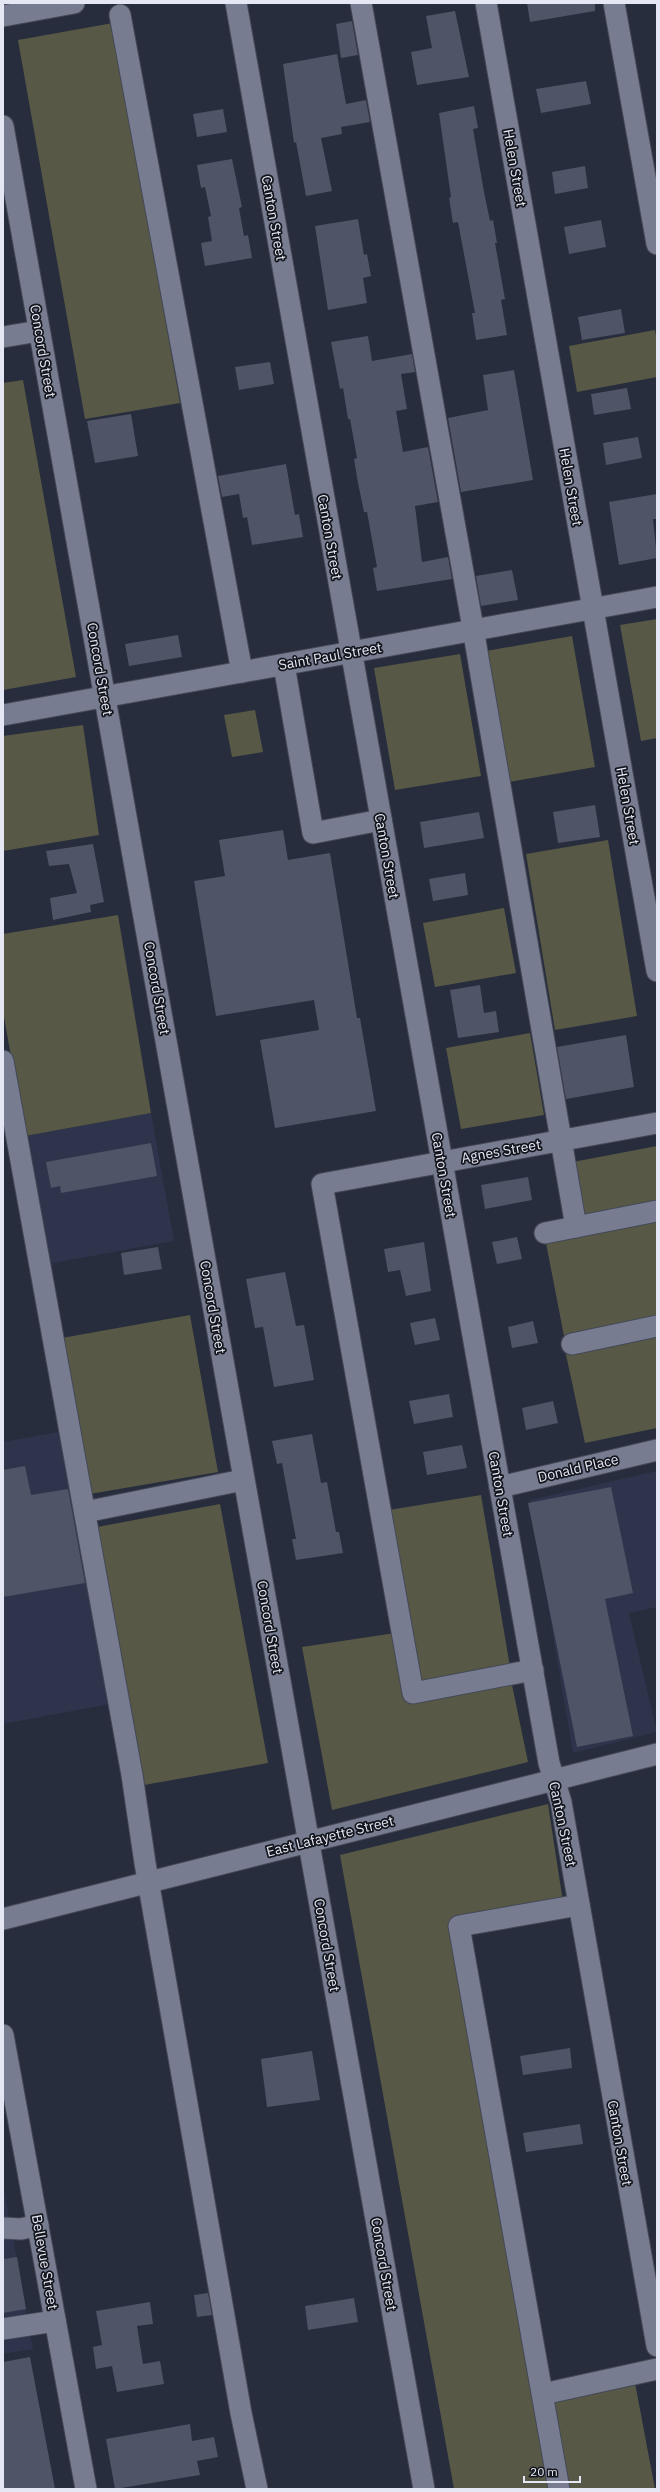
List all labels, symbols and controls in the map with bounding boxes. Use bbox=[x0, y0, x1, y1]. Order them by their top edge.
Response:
street label: Helen Street bbox=[499, 128, 531, 208]
street label: Canton Street bbox=[258, 174, 290, 262]
street label: Concord Street bbox=[26, 303, 60, 399]
street label: Helen Street bbox=[555, 447, 587, 527]
street label: Canton Street bbox=[314, 493, 346, 581]
street label: Concord Street bbox=[83, 621, 117, 717]
street label: Saint Paul Street bbox=[277, 638, 383, 674]
street label: Helen Street bbox=[612, 766, 644, 846]
street label: Canton Street bbox=[371, 812, 403, 900]
street label: Concord Street bbox=[140, 940, 174, 1036]
street label: Canton Street bbox=[428, 1131, 460, 1219]
street label: Agnes Street bbox=[460, 1135, 542, 1167]
street label: Concord Street bbox=[196, 1259, 230, 1355]
street label: Canton Street bbox=[485, 1450, 517, 1538]
street label: Donald Place bbox=[536, 1450, 620, 1486]
street label: Concord Street bbox=[253, 1579, 287, 1675]
street label: Canton Street bbox=[545, 1780, 581, 1868]
street label: East Lafayette Street bbox=[264, 1811, 396, 1861]
street label: Concord Street bbox=[310, 1897, 344, 1993]
street label: Canton Street bbox=[604, 2099, 636, 2187]
street label: Bellevue Street bbox=[28, 2213, 62, 2311]
street label: Concord Street bbox=[367, 2216, 401, 2312]
scale bar bbox=[524, 2458, 580, 2484]
text: 20 m bbox=[530, 2464, 558, 2479]

